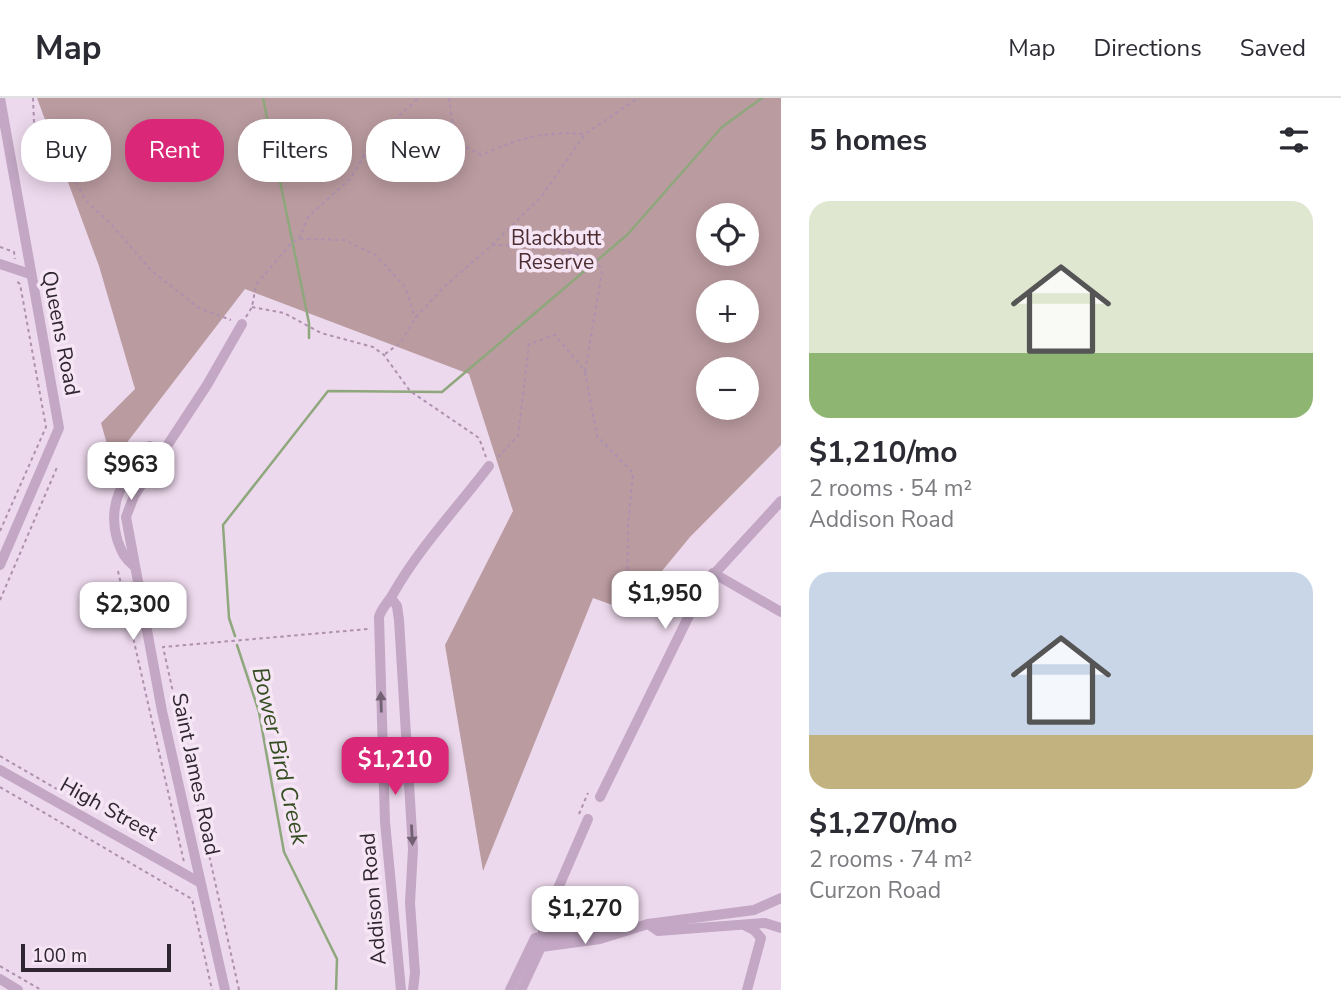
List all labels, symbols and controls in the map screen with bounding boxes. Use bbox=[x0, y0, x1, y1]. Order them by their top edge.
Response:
text: Map bbox=[35, 26, 102, 71]
text: Map bbox=[1008, 32, 1055, 64]
text: Directions bbox=[1093, 32, 1202, 64]
text: Saved bbox=[1240, 32, 1306, 64]
chip: Buy bbox=[21, 119, 111, 182]
chip: Rent bbox=[125, 119, 224, 182]
chip: Filters bbox=[238, 119, 352, 182]
chip: New bbox=[366, 119, 465, 182]
text: 5 homes bbox=[809, 120, 927, 161]
icon: filters bbox=[1275, 121, 1313, 159]
map controls bbox=[696, 203, 759, 420]
button: locate bbox=[696, 203, 759, 266]
park label: Blackbutt Reserve bbox=[511, 224, 602, 276]
icon: home bbox=[998, 246, 1124, 372]
street label: Queens Road bbox=[35, 268, 87, 398]
button: + bbox=[696, 280, 759, 343]
button: − bbox=[696, 357, 759, 420]
text: $1,210/mo bbox=[809, 432, 958, 473]
pin: $963 bbox=[90, 442, 172, 502]
text: $963 bbox=[103, 449, 159, 480]
text: 2 rooms · 54 m² bbox=[809, 473, 972, 504]
text: Addison Road bbox=[809, 504, 954, 535]
pin: $1,950 bbox=[608, 572, 722, 631]
text: $1,950 bbox=[628, 578, 702, 609]
pin: $2,300 bbox=[76, 582, 190, 642]
text: $2,300 bbox=[96, 589, 170, 620]
icon: home bbox=[998, 617, 1124, 743]
water label: Bower Bird Creek bbox=[244, 664, 316, 848]
street label: Saint James Road bbox=[165, 690, 227, 858]
one-way arrow bbox=[375, 691, 387, 713]
pin: $1,210 bbox=[338, 738, 452, 797]
text: $1,210 bbox=[358, 744, 432, 775]
street label: High Street bbox=[55, 771, 163, 848]
text: $1,270/mo bbox=[809, 803, 958, 844]
one-way arrow bbox=[407, 824, 418, 846]
street label: Addison Road bbox=[353, 832, 393, 966]
text: 2 rooms · 74 m² bbox=[809, 844, 972, 875]
text: Curzon Road bbox=[809, 875, 941, 906]
pin: $1,270 bbox=[528, 886, 642, 946]
text: $1,270 bbox=[548, 893, 622, 924]
scale bar bbox=[21, 941, 172, 973]
text: 100 m bbox=[32, 943, 87, 969]

